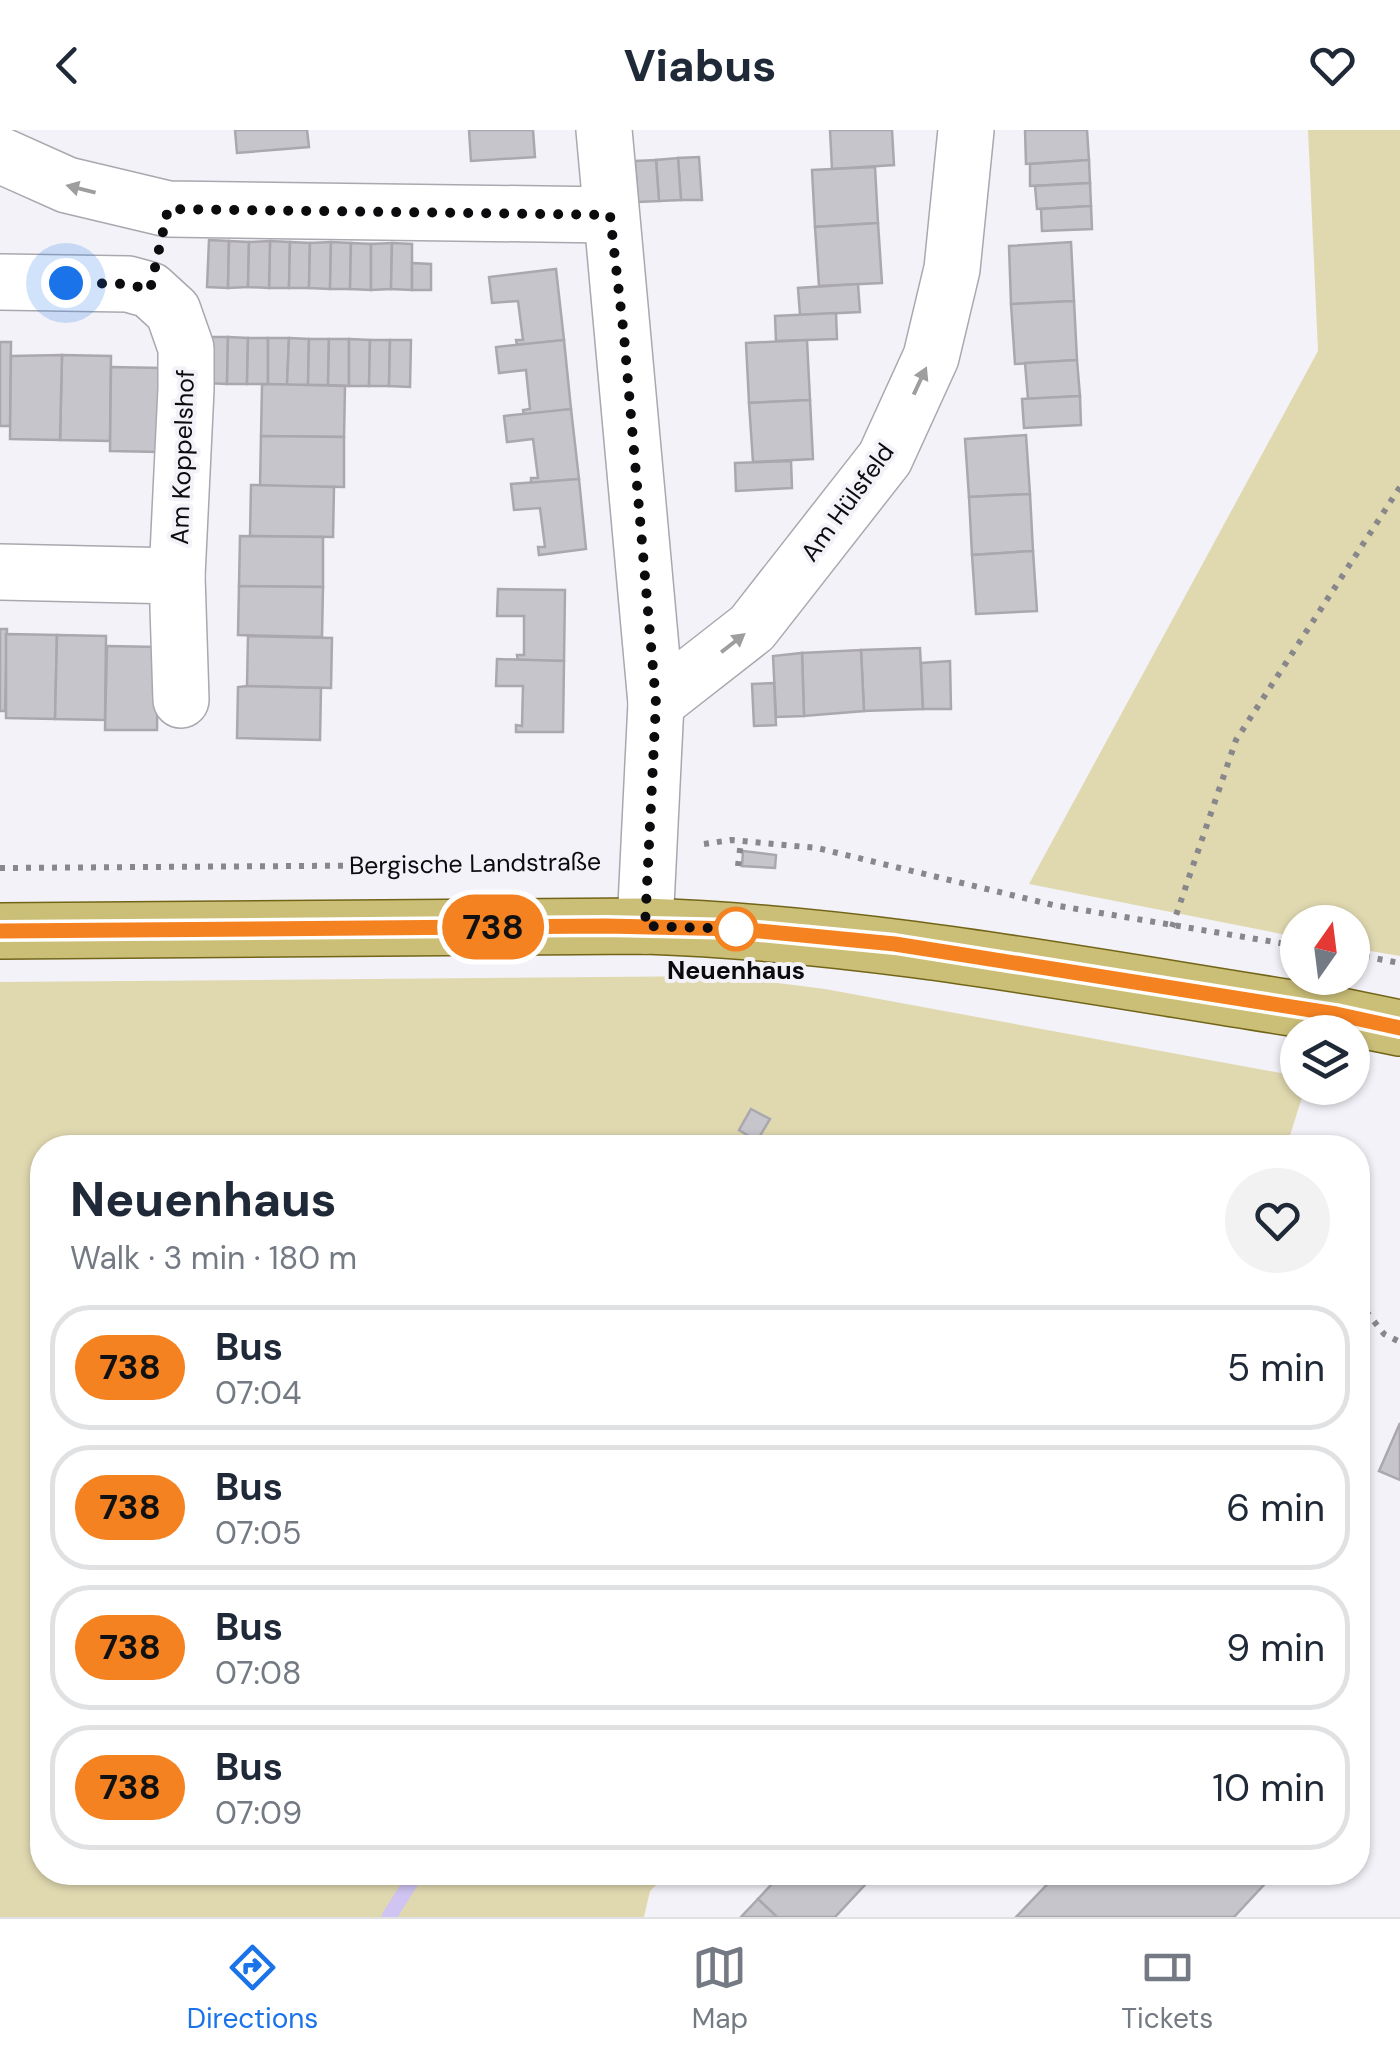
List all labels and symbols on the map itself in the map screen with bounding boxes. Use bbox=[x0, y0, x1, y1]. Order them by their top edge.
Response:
one-way arrow bbox=[65, 180, 96, 196]
your location bbox=[41, 258, 91, 308]
one-way arrow bbox=[912, 366, 928, 396]
street label: Am Koppelshof bbox=[163, 369, 202, 545]
street label: Am Hülsfeld bbox=[793, 437, 901, 568]
one-way arrow bbox=[720, 633, 745, 654]
street label: Bergische Landstraße bbox=[349, 845, 601, 882]
line badge: 738 bbox=[436, 894, 550, 960]
north arrow bbox=[1280, 905, 1370, 995]
marker: Neuenhaus bbox=[715, 908, 757, 950]
place label: Neuenhaus bbox=[667, 954, 805, 987]

